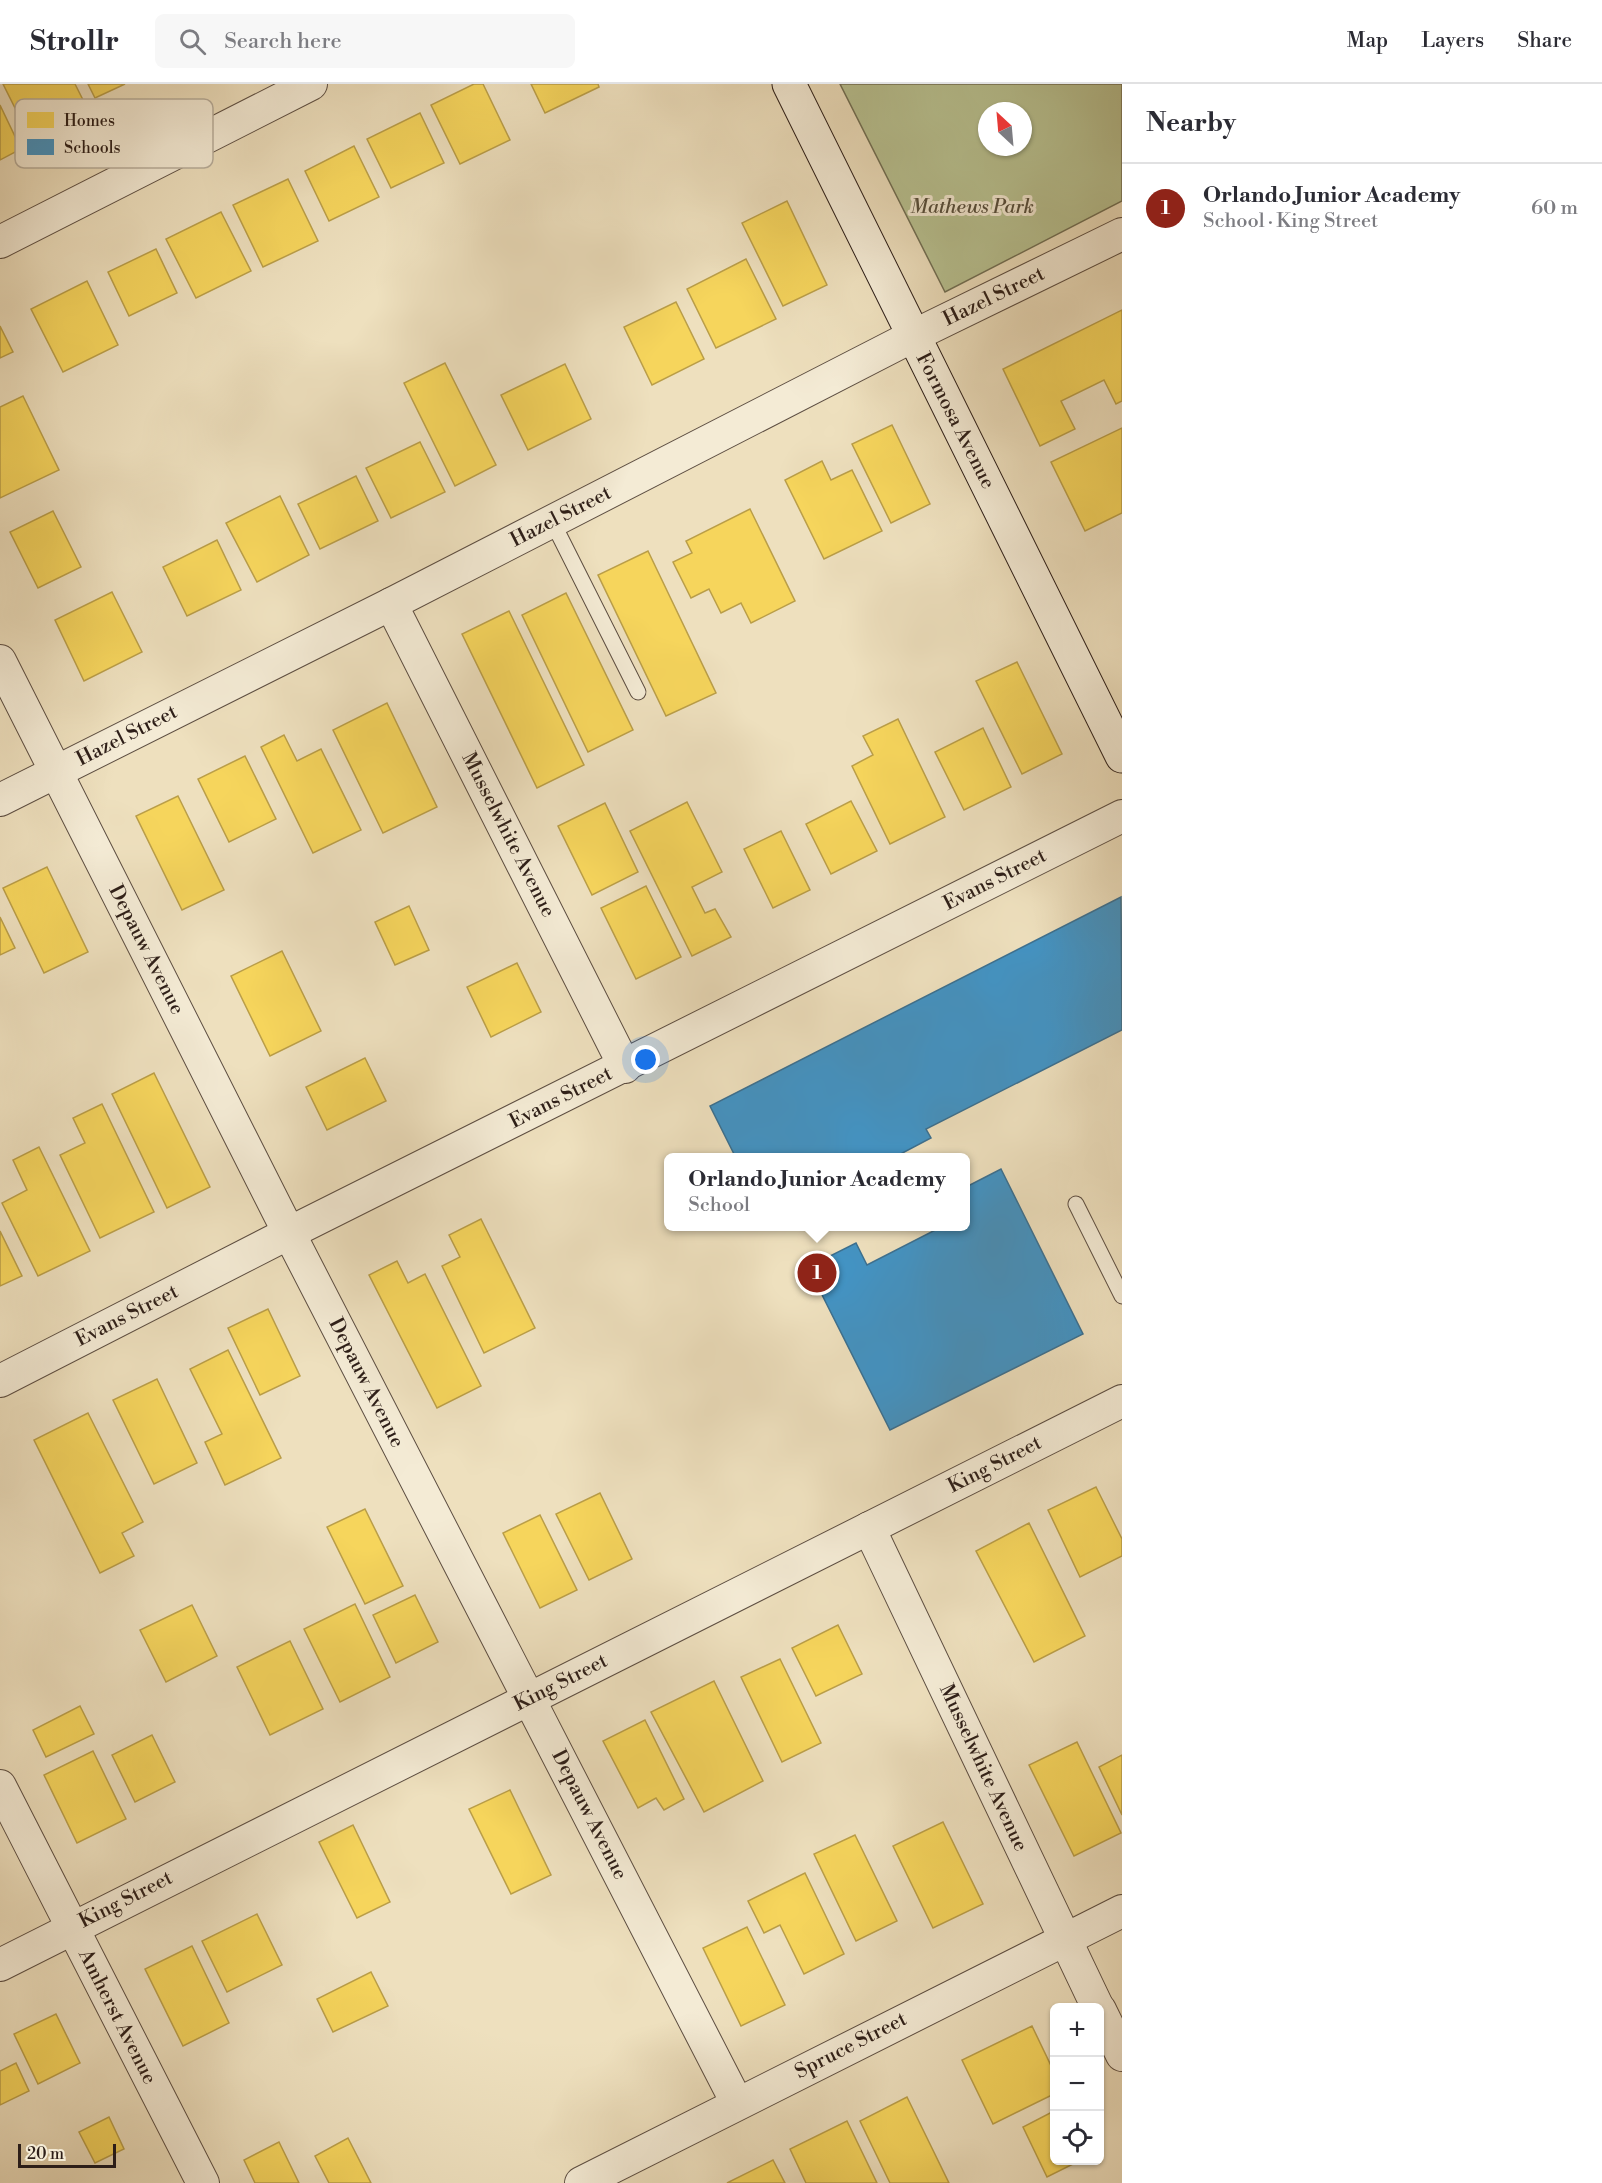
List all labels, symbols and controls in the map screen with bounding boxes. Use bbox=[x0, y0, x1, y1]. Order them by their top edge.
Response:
search box bbox=[155, 14, 575, 68]
text: Strollr bbox=[30, 24, 119, 59]
icon: search bbox=[176, 25, 209, 58]
text: Search here bbox=[224, 28, 342, 55]
text: Map bbox=[1347, 28, 1388, 54]
text: Layers bbox=[1421, 28, 1484, 54]
text: Share bbox=[1517, 28, 1572, 54]
legend bbox=[15, 99, 213, 168]
north arrow bbox=[978, 102, 1032, 156]
text: Nearby bbox=[1146, 107, 1236, 139]
text: Homes bbox=[64, 111, 115, 131]
text: Schools bbox=[64, 138, 120, 158]
text: Orlando Junior Academy bbox=[1203, 182, 1460, 209]
park label: Mathews Park bbox=[910, 195, 1034, 220]
text: 1 bbox=[1161, 196, 1170, 221]
text: 60 m bbox=[1531, 196, 1578, 221]
text: School · King Street bbox=[1203, 209, 1378, 234]
street label: Hazel Street bbox=[939, 262, 1049, 332]
street label: Formosa Avenue bbox=[910, 349, 1000, 493]
street label: Hazel Street bbox=[506, 481, 616, 553]
street label: Hazel Street bbox=[72, 700, 182, 772]
street label: Musselwhite Avenue bbox=[456, 748, 560, 922]
street label: Evans Street bbox=[939, 843, 1051, 917]
street label: Depauw Avenue bbox=[103, 881, 189, 1019]
your location bbox=[631, 1045, 660, 1074]
street label: Evans Street bbox=[505, 1061, 617, 1135]
popup bbox=[664, 1153, 970, 1231]
text: Orlando Junior Academy bbox=[688, 1166, 946, 1193]
text: School bbox=[688, 1193, 750, 1218]
pin: 1 bbox=[798, 1250, 836, 1296]
street label: Evans Street bbox=[71, 1279, 183, 1353]
street label: Depauw Avenue bbox=[323, 1314, 409, 1452]
street label: King Street bbox=[944, 1431, 1046, 1499]
street label: King Street bbox=[510, 1649, 612, 1717]
street label: Musselwhite Avenue bbox=[933, 1680, 1033, 1856]
street label: Depauw Avenue bbox=[546, 1746, 632, 1884]
street label: King Street bbox=[75, 1866, 177, 1934]
street label: Amherst Avenue bbox=[72, 1945, 162, 2089]
map controls bbox=[1050, 2003, 1104, 2165]
button: + bbox=[1050, 2003, 1104, 2057]
street label: Spruce Street bbox=[791, 2007, 911, 2085]
button: − bbox=[1050, 2057, 1104, 2111]
button: locate bbox=[1050, 2111, 1104, 2165]
scale bar bbox=[18, 2141, 116, 2168]
text: 20 m bbox=[27, 2144, 64, 2164]

